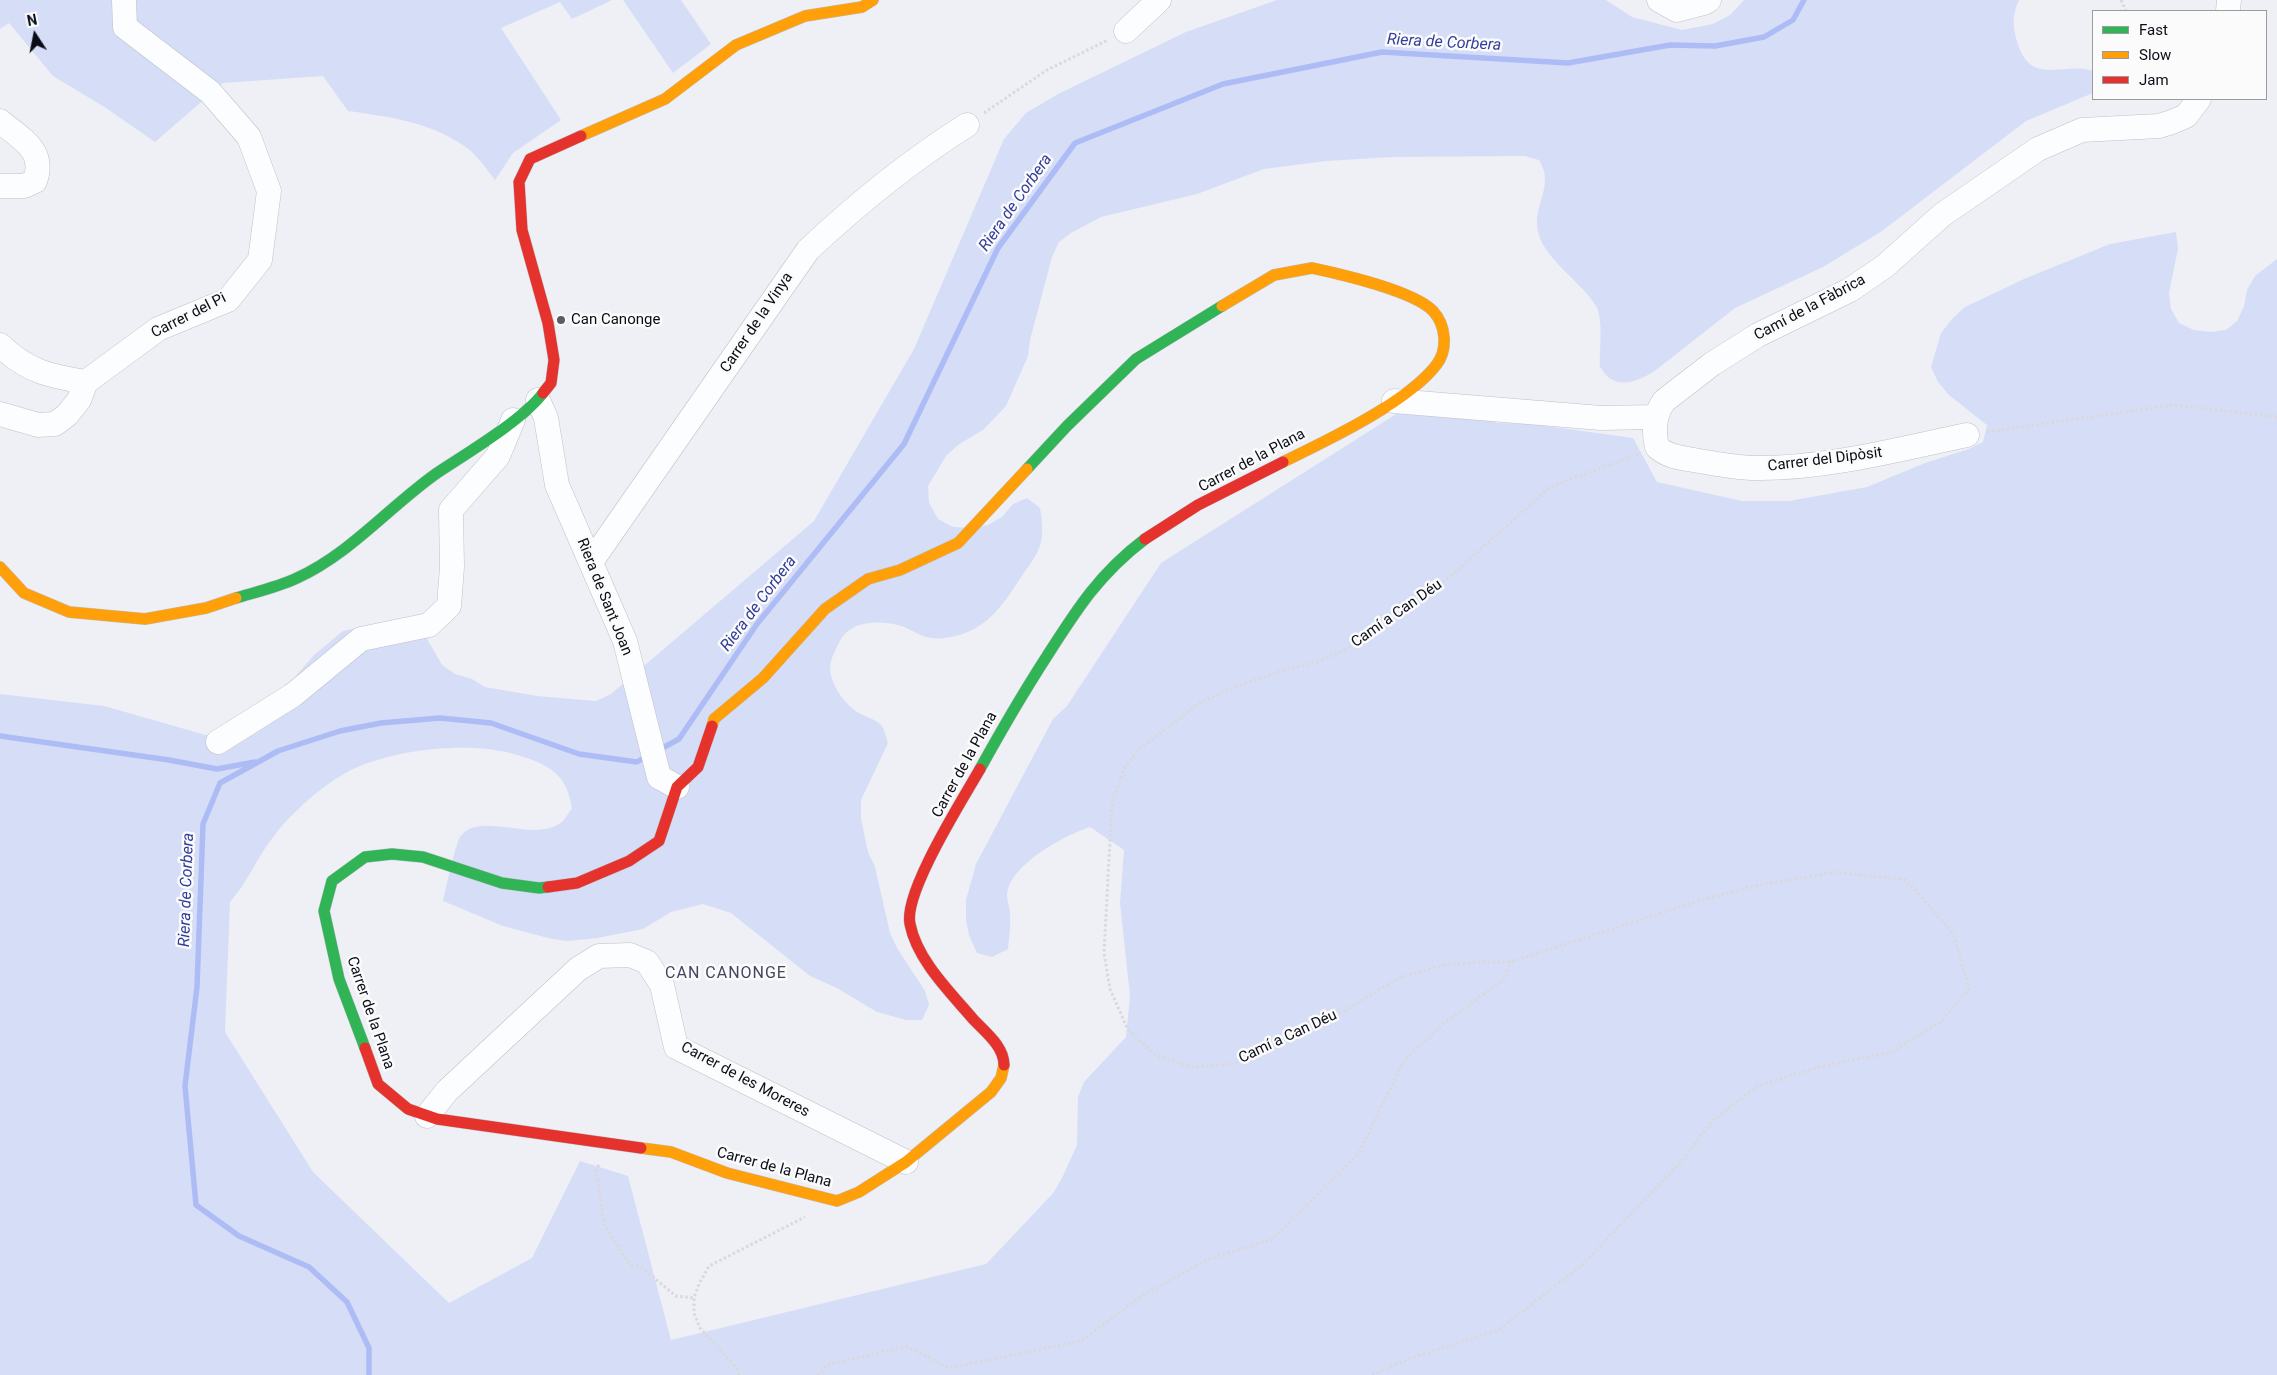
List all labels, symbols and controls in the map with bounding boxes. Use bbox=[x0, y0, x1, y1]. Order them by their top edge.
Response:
north arrow bbox=[10, 10, 60, 60]
legend bbox=[2092, 10, 2267, 100]
text: N bbox=[26, 11, 39, 29]
text: Fast bbox=[2139, 21, 2168, 39]
water label: Riera de Corbera bbox=[1386, 30, 1502, 56]
text: Slow bbox=[2139, 46, 2171, 64]
text: Jam bbox=[2139, 71, 2169, 89]
water label: Riera de Corbera bbox=[975, 151, 1057, 255]
street label: Carrer de la Vinya bbox=[717, 269, 797, 377]
street label: Camí de la Fàbrica bbox=[1751, 271, 1869, 345]
street label: Carrer del Pi bbox=[149, 289, 229, 343]
place label: Can Canonge bbox=[571, 311, 660, 329]
marker: Can Canonge bbox=[555, 314, 567, 326]
street label: Carrer de la Plana bbox=[1196, 425, 1308, 497]
street label: Carrer del Dipòsit bbox=[1767, 444, 1883, 476]
street label: Riera de Sant Joan bbox=[572, 536, 636, 658]
water label: Riera de Corbera bbox=[717, 553, 801, 655]
street label: Camí a Can Déu bbox=[1348, 576, 1446, 652]
street label: Carrer de la Plana bbox=[929, 709, 1001, 821]
water label: Riera de Corbera bbox=[175, 833, 199, 947]
street label: Carrer de la Plana bbox=[342, 954, 398, 1072]
district label: CAN CANONGE bbox=[664, 964, 788, 984]
street label: Camí a Can Déu bbox=[1236, 1006, 1340, 1068]
street label: Carrer de les Moreres bbox=[678, 1038, 812, 1122]
street label: Carrer de la Plana bbox=[715, 1144, 833, 1192]

